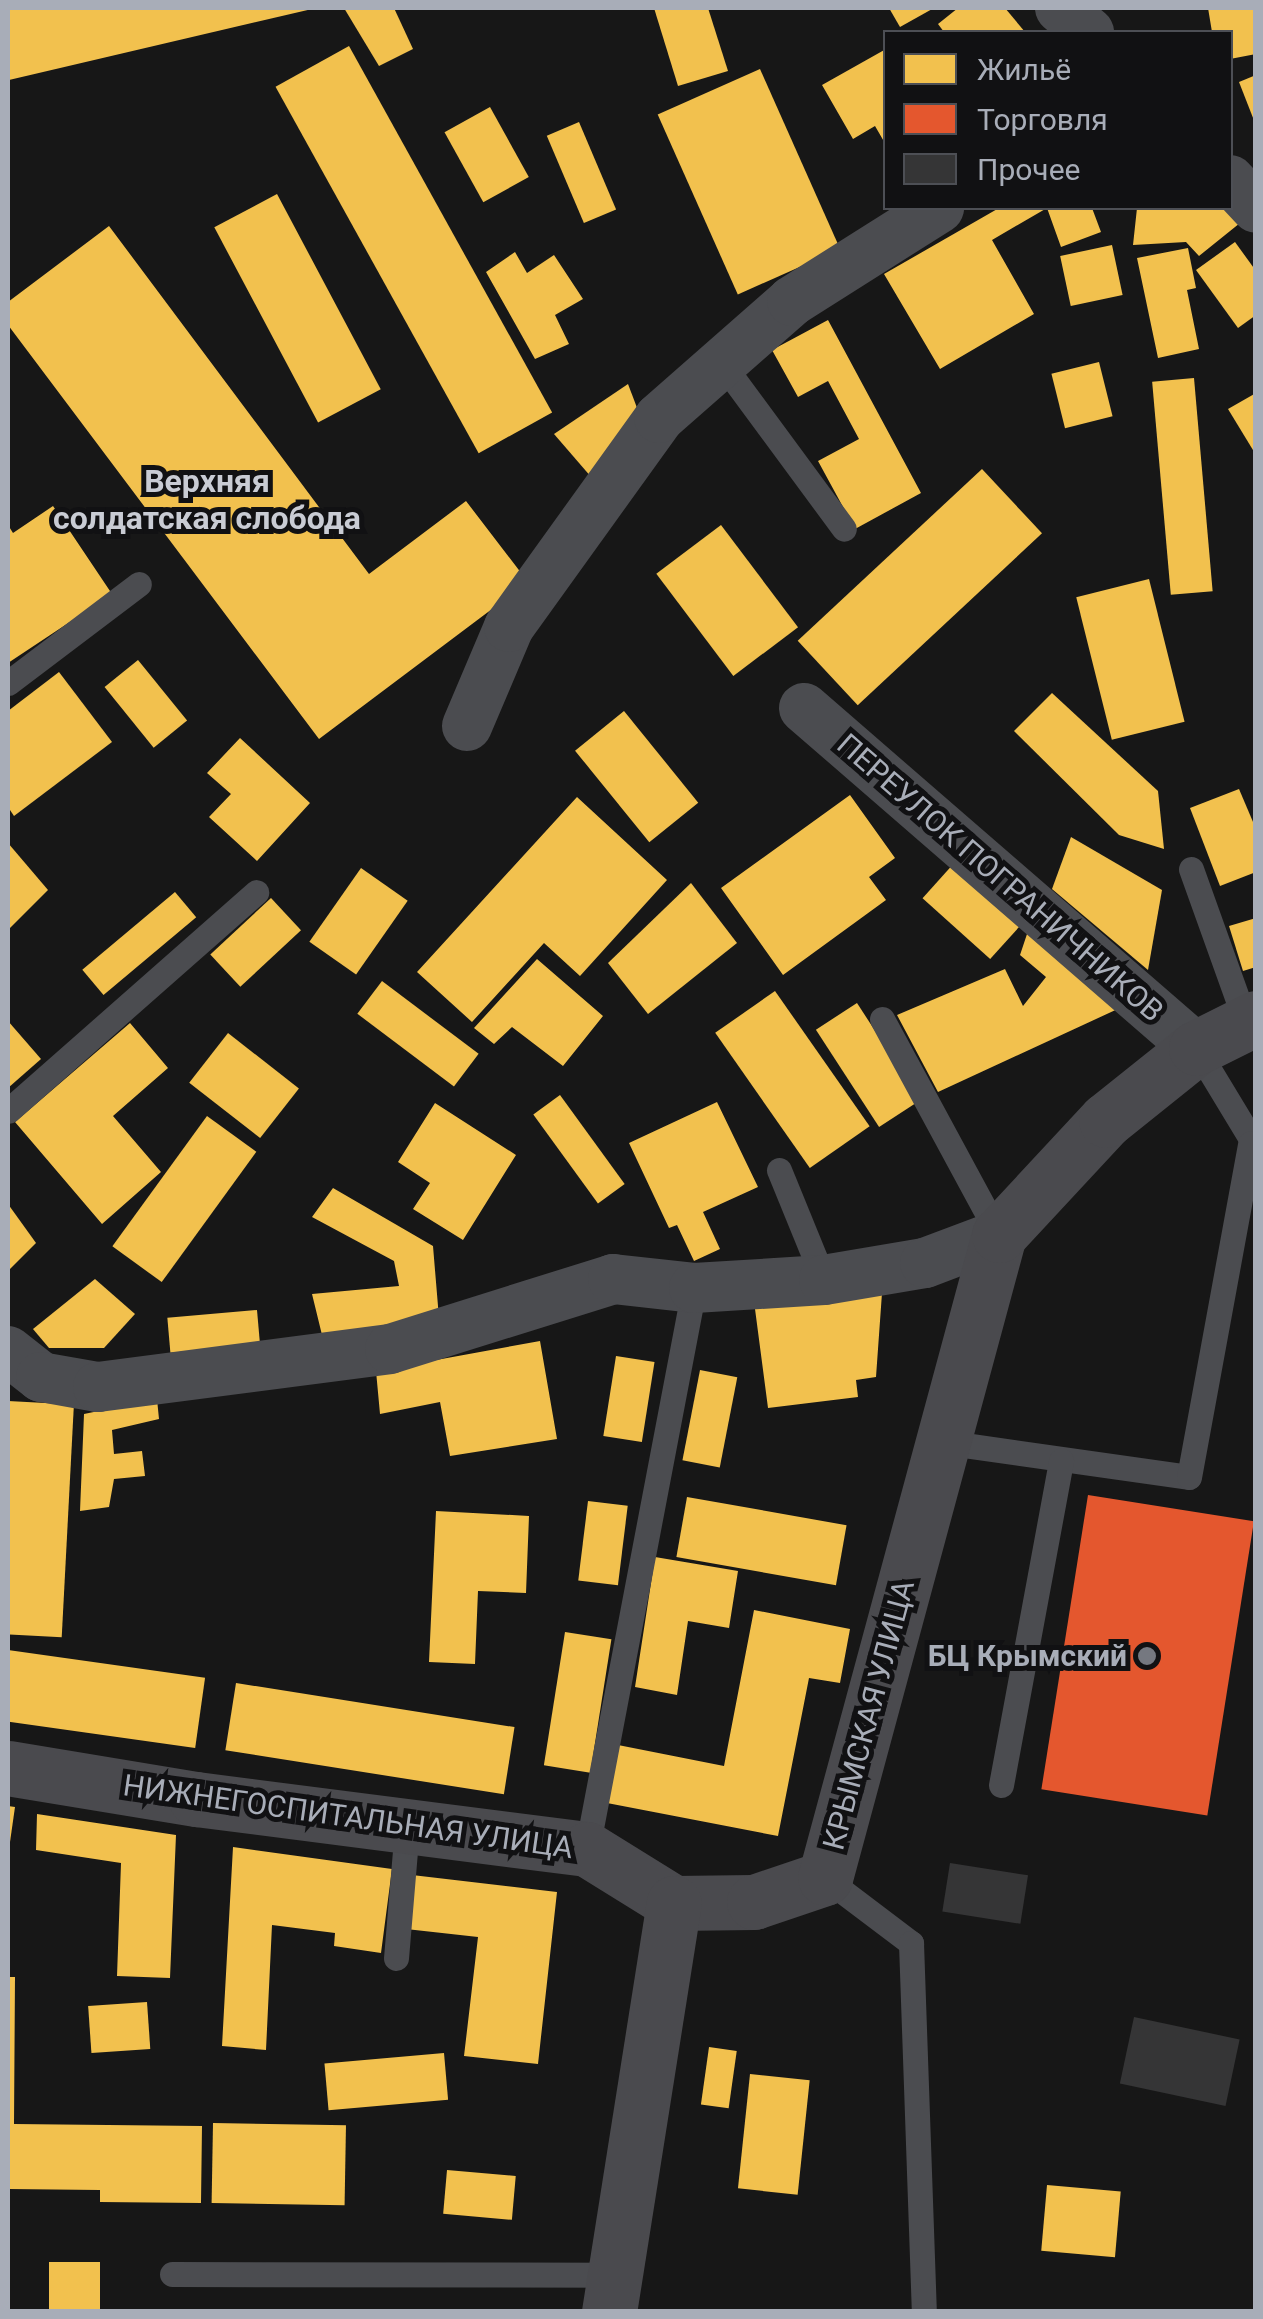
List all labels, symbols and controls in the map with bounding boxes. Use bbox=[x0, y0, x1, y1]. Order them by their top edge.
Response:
legend bbox=[883, 30, 1233, 210]
text: Жильё bbox=[977, 52, 1071, 87]
text: Торговля bbox=[977, 102, 1108, 137]
text: Прочее bbox=[977, 152, 1081, 187]
district label: Верхняя солдатская слобода bbox=[53, 463, 361, 538]
street label: ПЕРЕУЛОК ПОГРАНИЧНИКОВ bbox=[830, 727, 1170, 1029]
street label: КРЫМСКАЯ УЛИЦА bbox=[816, 1576, 922, 1854]
place label: БЦ Крымский bbox=[928, 1638, 1127, 1674]
marker: БЦ Крымский bbox=[1136, 1645, 1158, 1667]
street label: НИЖНЕГОСПИТАЛЬНАЯ УЛИЦА bbox=[121, 1768, 575, 1866]

